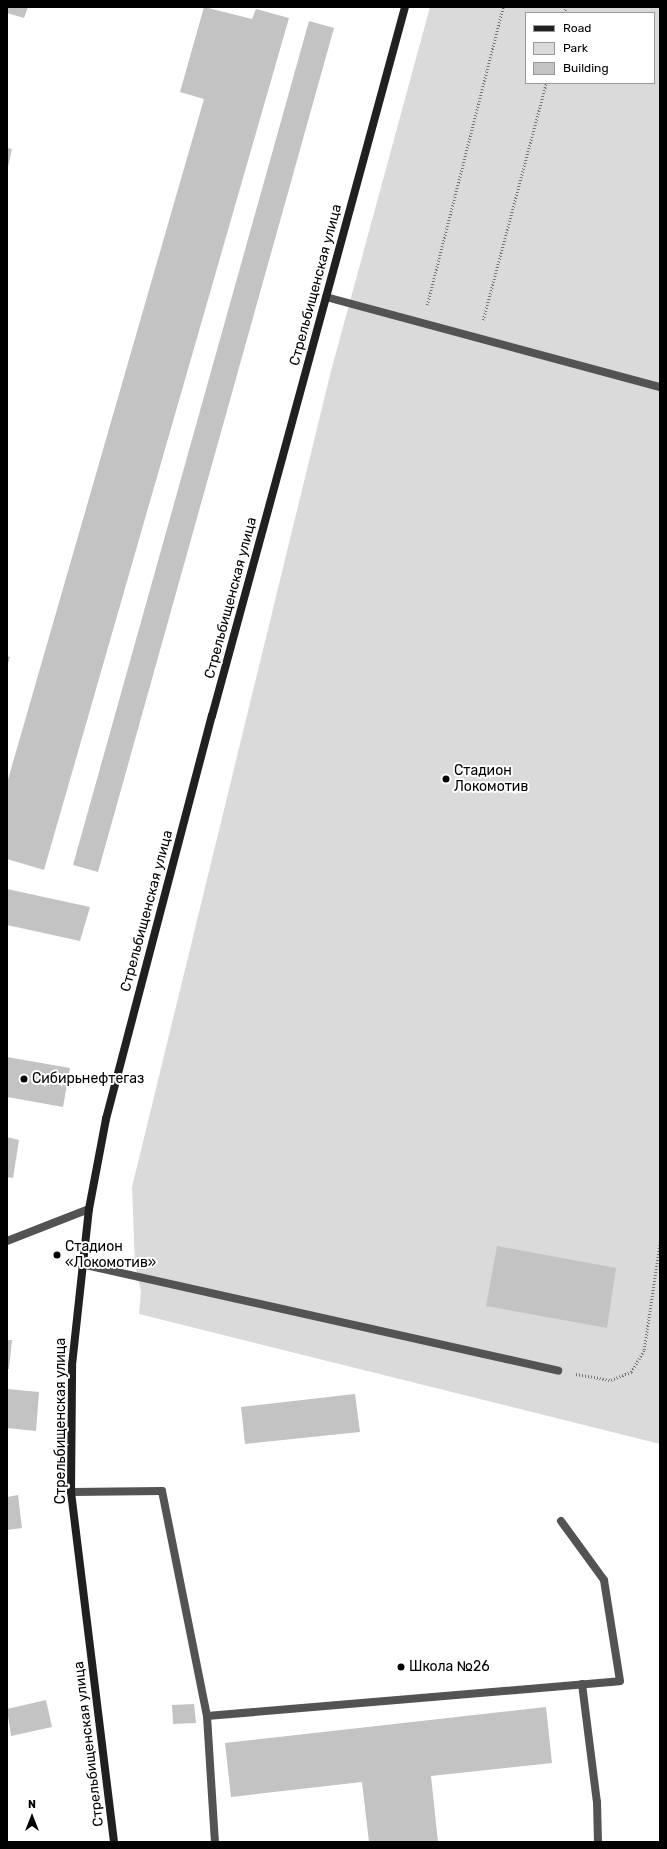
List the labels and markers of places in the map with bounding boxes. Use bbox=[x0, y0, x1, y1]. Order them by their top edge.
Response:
place label: Стадион Локомотив bbox=[454, 763, 528, 796]
marker: Стадион Локомотив bbox=[441, 774, 451, 784]
place label: Сибирьнефтегаз bbox=[32, 1071, 144, 1087]
marker: Сибирьнефтегаз bbox=[19, 1074, 29, 1084]
place label: Стадион «Локомотив» bbox=[65, 1239, 156, 1272]
marker: Стадион «Локомотив» bbox=[52, 1250, 62, 1260]
place label: Школа №26 bbox=[409, 1659, 490, 1675]
marker: Школа №26 bbox=[396, 1662, 406, 1672]

